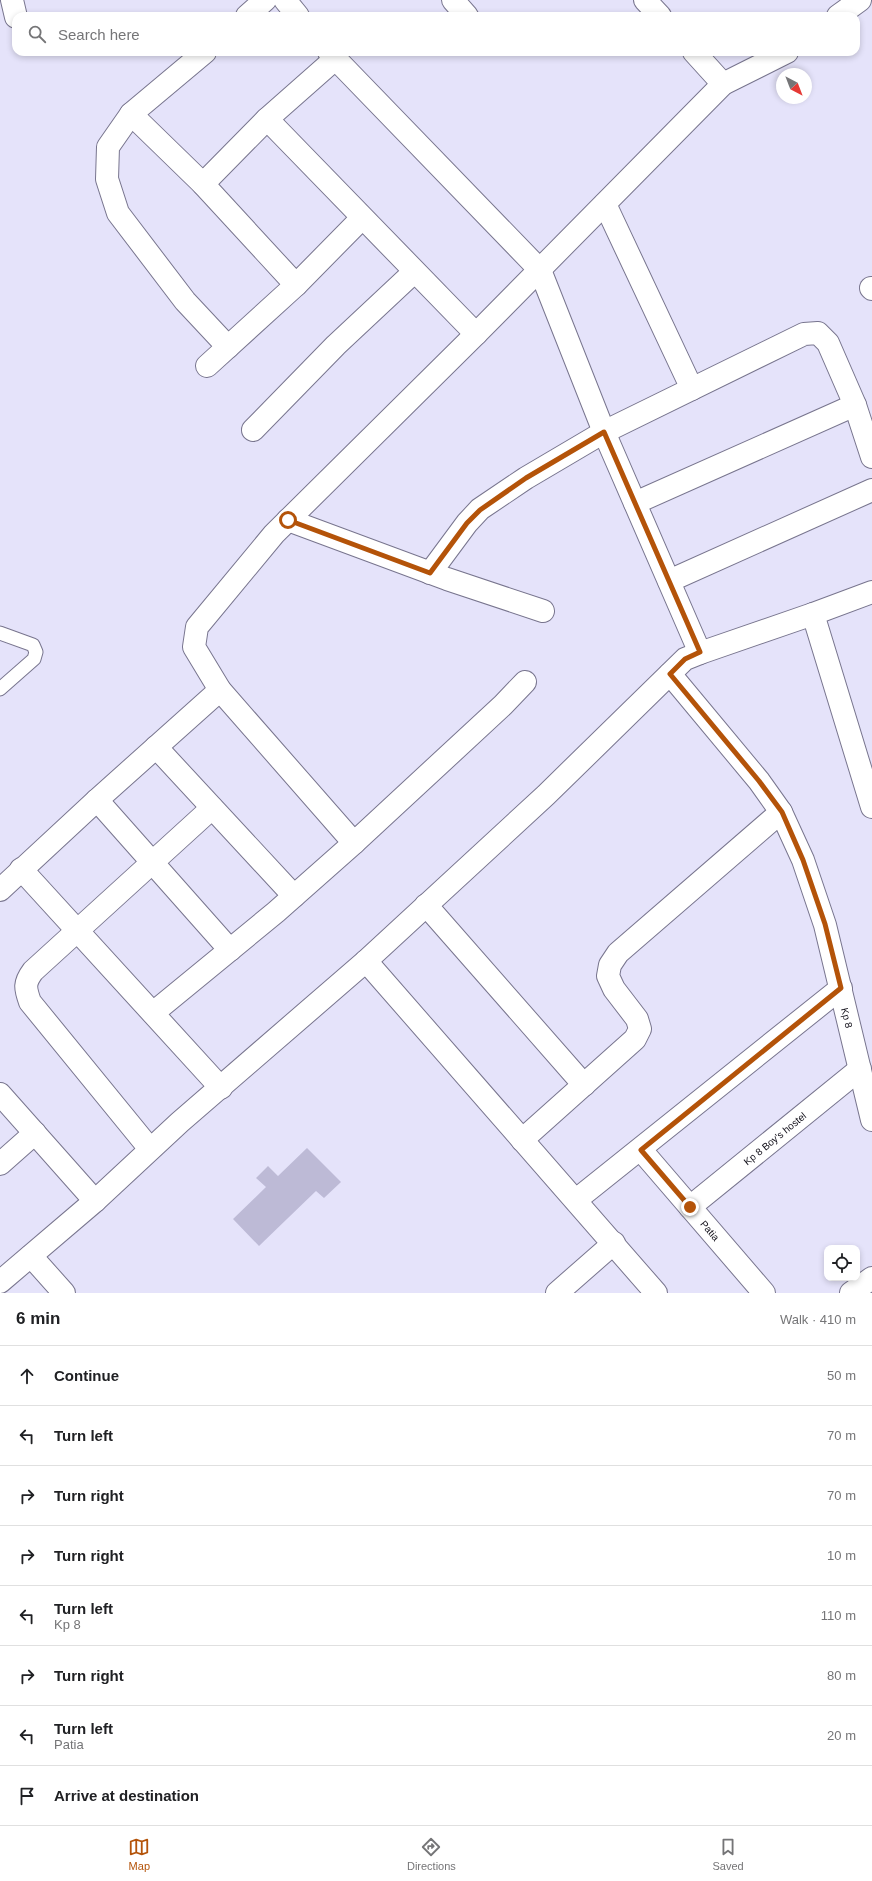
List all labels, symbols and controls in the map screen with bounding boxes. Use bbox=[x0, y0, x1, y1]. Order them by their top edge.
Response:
search box bbox=[12, 12, 860, 56]
icon: search bbox=[26, 23, 48, 45]
text: Search here bbox=[58, 26, 140, 43]
north arrow bbox=[776, 68, 812, 104]
route start bbox=[279, 511, 297, 529]
street label: Kp 8 bbox=[839, 1007, 855, 1030]
street label: Kp 8 Boy's hostel bbox=[742, 1110, 808, 1167]
route end bbox=[681, 1198, 699, 1216]
street label: Patia bbox=[698, 1218, 722, 1243]
map controls bbox=[824, 1245, 860, 1281]
button: locate bbox=[824, 1245, 860, 1281]
text: 6 min bbox=[16, 1309, 60, 1328]
text: Walk · 410 m bbox=[780, 1312, 856, 1327]
icon: ahead bbox=[16, 1365, 38, 1387]
text: Continue bbox=[54, 1367, 119, 1384]
text: 50 m bbox=[827, 1368, 856, 1383]
icon: left bbox=[16, 1425, 38, 1447]
text: Turn left bbox=[54, 1427, 113, 1444]
text: 70 m bbox=[827, 1428, 856, 1443]
icon: right bbox=[16, 1485, 38, 1507]
text: Turn right bbox=[54, 1487, 124, 1504]
text: 70 m bbox=[827, 1488, 856, 1503]
icon: right bbox=[16, 1545, 38, 1567]
text: Turn right bbox=[54, 1547, 124, 1564]
text: 10 m bbox=[827, 1548, 856, 1563]
text: Turn left bbox=[54, 1600, 113, 1617]
icon: left bbox=[16, 1605, 38, 1627]
text: 110 m bbox=[821, 1608, 856, 1623]
text: Kp 8 bbox=[54, 1617, 81, 1632]
icon: right bbox=[16, 1665, 38, 1687]
text: Turn right bbox=[54, 1667, 124, 1684]
text: 80 m bbox=[827, 1668, 856, 1683]
text: Turn left bbox=[54, 1720, 113, 1737]
icon: left bbox=[16, 1725, 38, 1747]
text: 20 m bbox=[827, 1728, 856, 1743]
text: Patia bbox=[54, 1737, 84, 1752]
icon: arrive bbox=[16, 1785, 38, 1807]
text: Arrive at destination bbox=[54, 1787, 199, 1804]
tab: Map bbox=[128, 1836, 150, 1872]
tab: Directions bbox=[407, 1836, 456, 1872]
tab: Saved bbox=[712, 1836, 744, 1872]

